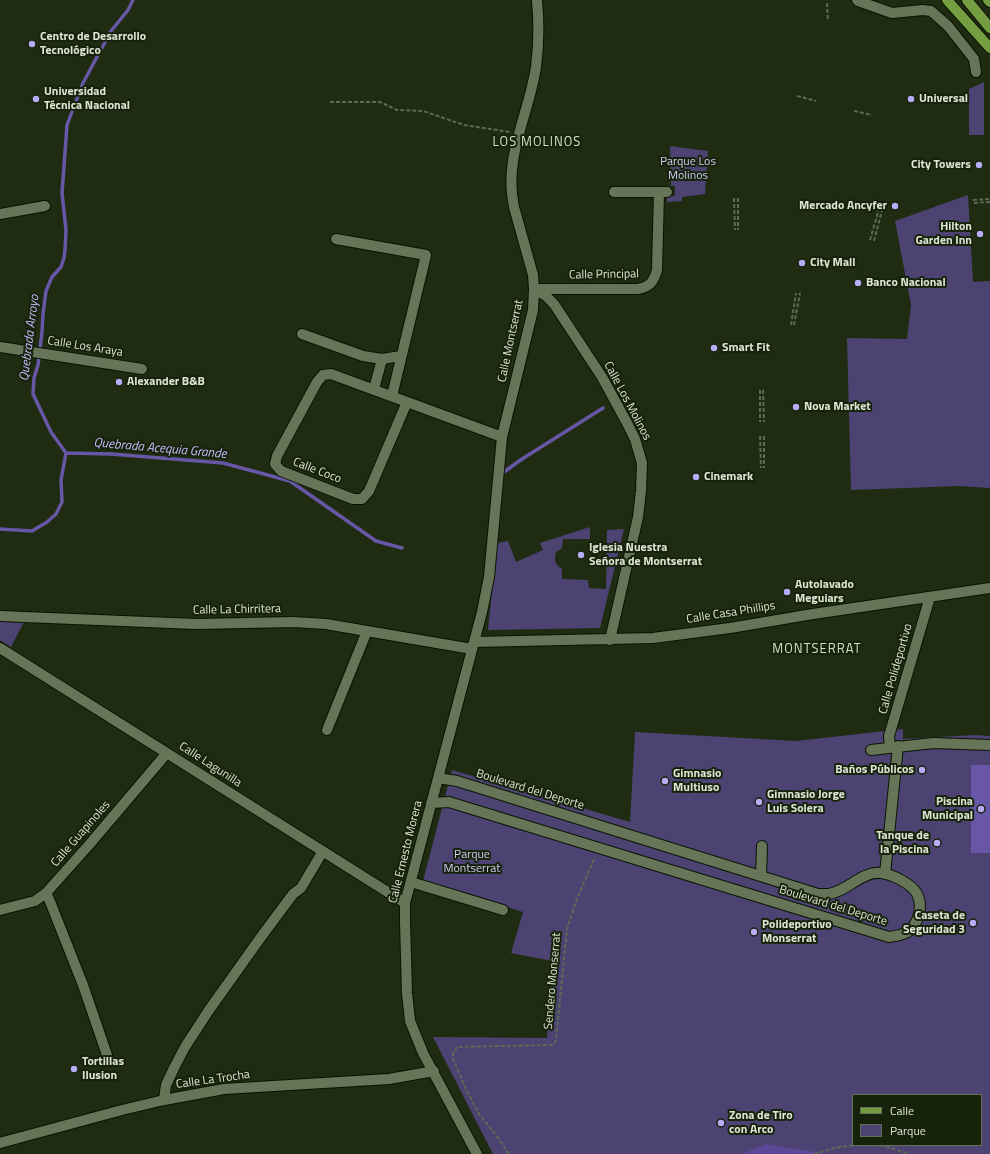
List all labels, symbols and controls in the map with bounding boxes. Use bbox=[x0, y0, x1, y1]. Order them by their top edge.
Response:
place label: Centro de Desarrollo Tecnológico bbox=[40, 30, 146, 58]
marker: Centro de Desarrollo Tecnológico bbox=[27, 39, 37, 49]
place label: Universidad Técnica Nacional bbox=[44, 85, 130, 113]
place label: Universal bbox=[919, 92, 968, 106]
marker: Universidad Técnica Nacional bbox=[31, 94, 41, 104]
marker: Universal bbox=[906, 94, 916, 104]
district label: LOS MOLINOS bbox=[493, 135, 581, 151]
park label: Parque Los Molinos bbox=[660, 155, 716, 183]
place label: City Towers bbox=[911, 158, 971, 172]
marker: City Towers bbox=[974, 160, 984, 170]
place label: Mercado Ancyfer bbox=[799, 199, 887, 213]
marker: Mercado Ancyfer bbox=[890, 201, 900, 211]
place label: Hilton Garden Inn bbox=[915, 220, 972, 248]
marker: Hilton Garden Inn bbox=[975, 229, 985, 239]
place label: City Mall bbox=[810, 256, 856, 270]
marker: City Mall bbox=[797, 258, 807, 268]
street label: Calle Principal bbox=[569, 267, 639, 283]
place label: Banco Nacional bbox=[866, 276, 946, 290]
marker: Banco Nacional bbox=[853, 278, 863, 288]
water label: Quebrada Arroyo bbox=[17, 294, 43, 382]
street label: Calle Montserrat bbox=[495, 298, 527, 384]
street label: Calle Los Araya bbox=[46, 334, 124, 360]
place label: Smart Fit bbox=[722, 341, 770, 355]
marker: Smart Fit bbox=[709, 343, 719, 353]
street label: Calle Los Molinos bbox=[600, 359, 654, 443]
place label: Alexander B&B bbox=[127, 375, 205, 389]
marker: Alexander B&B bbox=[114, 377, 124, 387]
place label: Nova Market bbox=[804, 400, 871, 414]
marker: Nova Market bbox=[791, 402, 801, 412]
water label: Quebrada Acequia Grande bbox=[93, 435, 227, 463]
street label: Calle Coco bbox=[291, 455, 343, 487]
place label: Cinemark bbox=[704, 470, 753, 484]
marker: Cinemark bbox=[691, 472, 701, 482]
place label: Iglesia Nuestra Señora de Montserrat bbox=[589, 541, 702, 569]
marker: Iglesia Nuestra Señora de Montserrat bbox=[576, 550, 586, 560]
place label: Autolavado Meguiars bbox=[795, 578, 854, 606]
marker: Autolavado Meguiars bbox=[782, 587, 792, 597]
street label: Calle Casa Phillips bbox=[686, 599, 776, 627]
street label: Calle La Chirritera bbox=[193, 602, 281, 618]
street label: Calle Polideportivo bbox=[876, 622, 916, 716]
district label: MONTSERRAT bbox=[772, 642, 862, 658]
street label: Calle Lagunilla bbox=[176, 739, 244, 791]
place label: Baños Públicos bbox=[835, 763, 914, 777]
marker: Baños Públicos bbox=[917, 765, 927, 775]
street label: Boulevard del Deporte bbox=[474, 767, 586, 813]
place label: Gimnasio Multiuso bbox=[673, 767, 721, 795]
marker: Gimnasio Multiuso bbox=[660, 776, 670, 786]
place label: Gimnasio Jorge Luis Solera bbox=[767, 788, 845, 816]
place label: Piscina Municipal bbox=[922, 795, 973, 823]
marker: Gimnasio Jorge Luis Solera bbox=[754, 797, 764, 807]
street label: Calle Guapinoles bbox=[48, 798, 114, 870]
street label: Calle Ernesto Morera bbox=[386, 799, 426, 905]
marker: Piscina Municipal bbox=[976, 804, 986, 814]
place label: Tanque de la Piscina bbox=[876, 829, 929, 857]
marker: Tanque de la Piscina bbox=[932, 838, 942, 848]
park label: Parque Montserrat bbox=[443, 848, 501, 876]
street label: Boulevard del Deporte bbox=[777, 883, 889, 929]
place label: Caseta de Seguridad 3 bbox=[903, 909, 965, 937]
place label: Polideportivo Monserrat bbox=[762, 918, 832, 946]
marker: Caseta de Seguridad 3 bbox=[968, 918, 978, 928]
marker: Polideportivo Monserrat bbox=[749, 927, 759, 937]
street label: Sendero Monserrat bbox=[542, 932, 564, 1030]
place label: Tortillas Ilusion bbox=[82, 1055, 124, 1083]
marker: Tortillas Ilusion bbox=[69, 1064, 79, 1074]
street label: Calle La Trocha bbox=[175, 1068, 251, 1092]
legend bbox=[852, 1094, 982, 1146]
text: Calle bbox=[890, 1101, 914, 1120]
place label: Zona de Tiro con Arco bbox=[729, 1109, 793, 1137]
marker: Zona de Tiro con Arco bbox=[716, 1118, 726, 1128]
text: Parque bbox=[890, 1121, 926, 1140]

